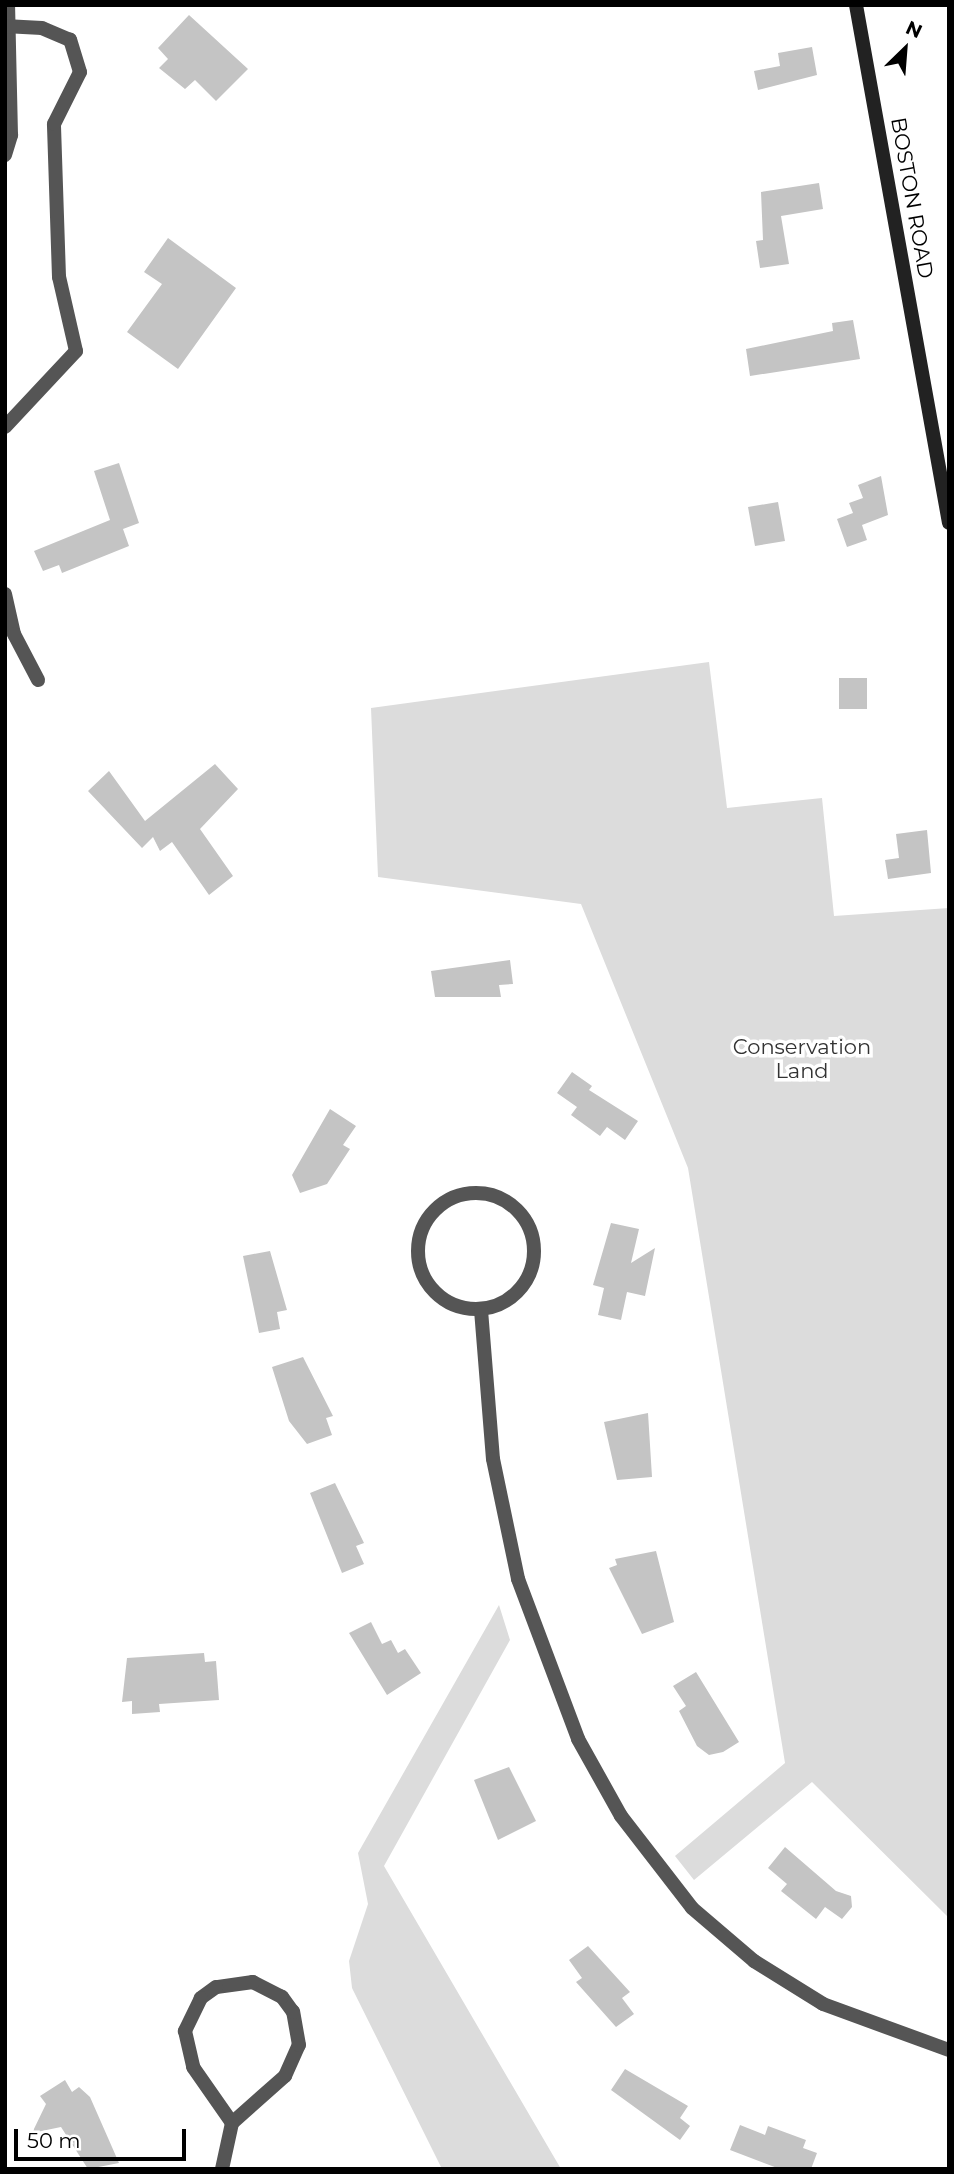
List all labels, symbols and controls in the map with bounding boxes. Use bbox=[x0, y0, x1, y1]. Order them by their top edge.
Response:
north arrow bbox=[870, 14, 940, 84]
text: N bbox=[902, 16, 926, 43]
street label: BOSTON ROAD bbox=[885, 115, 939, 281]
park label: Conservation Land bbox=[733, 1034, 871, 1084]
scale bar bbox=[18, 2114, 189, 2158]
text: 50 m bbox=[27, 2128, 81, 2153]

